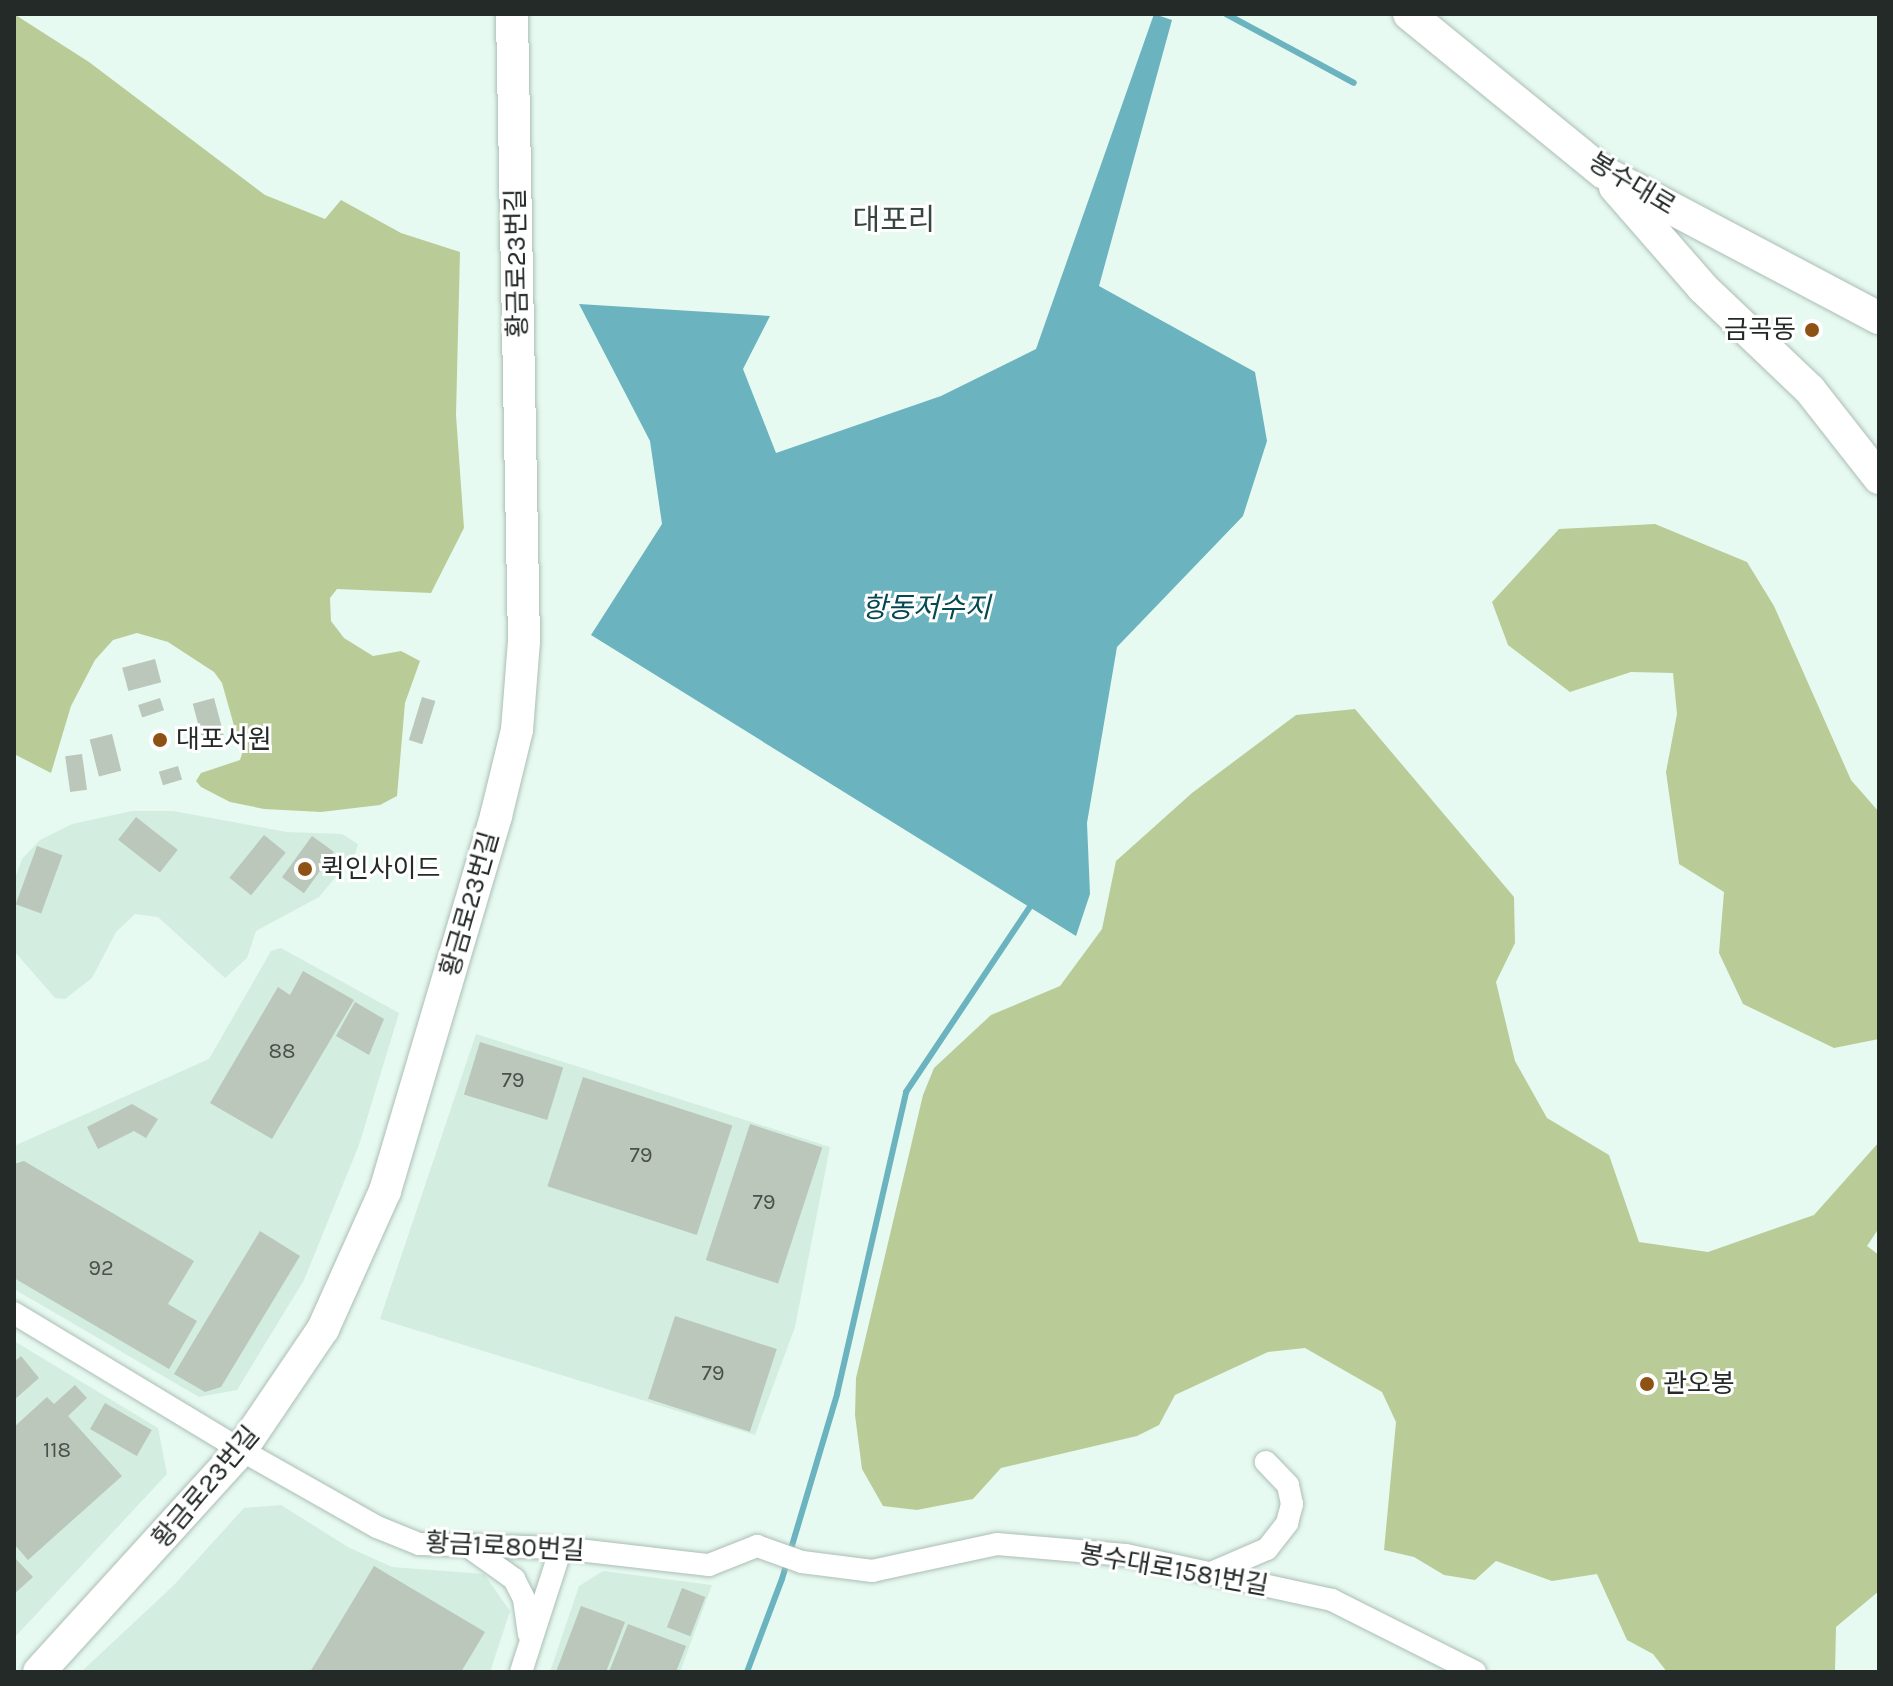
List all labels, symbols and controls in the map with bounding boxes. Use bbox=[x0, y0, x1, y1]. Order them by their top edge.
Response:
street label: 봉수대로 bbox=[1583, 146, 1681, 222]
street label: 황금로23번길 bbox=[500, 188, 534, 338]
district label: 대포리 bbox=[853, 202, 935, 238]
place label: 금곡동 bbox=[1724, 314, 1796, 346]
marker: 금곡동 bbox=[1803, 321, 1821, 339]
water label: 항동저수지 bbox=[862, 591, 990, 625]
place label: 대포서원 bbox=[176, 724, 272, 756]
marker: 대포서원 bbox=[151, 731, 169, 749]
street label: 황금로23번길 bbox=[434, 828, 506, 980]
place label: 퀵인사이드 bbox=[321, 853, 441, 885]
marker: 퀵인사이드 bbox=[296, 860, 314, 878]
house number: 88 bbox=[268, 1039, 296, 1065]
house number: 79 bbox=[501, 1068, 525, 1094]
house number: 79 bbox=[629, 1143, 653, 1169]
house number: 79 bbox=[752, 1190, 776, 1216]
house number: 92 bbox=[88, 1256, 114, 1282]
house number: 79 bbox=[701, 1361, 725, 1387]
place label: 관오봉 bbox=[1663, 1368, 1735, 1400]
marker: 관오봉 bbox=[1638, 1375, 1656, 1393]
street label: 황금로23번길 bbox=[146, 1420, 266, 1554]
house number: 118 bbox=[43, 1438, 71, 1464]
street label: 황금1로80번길 bbox=[424, 1527, 586, 1567]
street label: 봉수대로1581번길 bbox=[1077, 1538, 1271, 1602]

